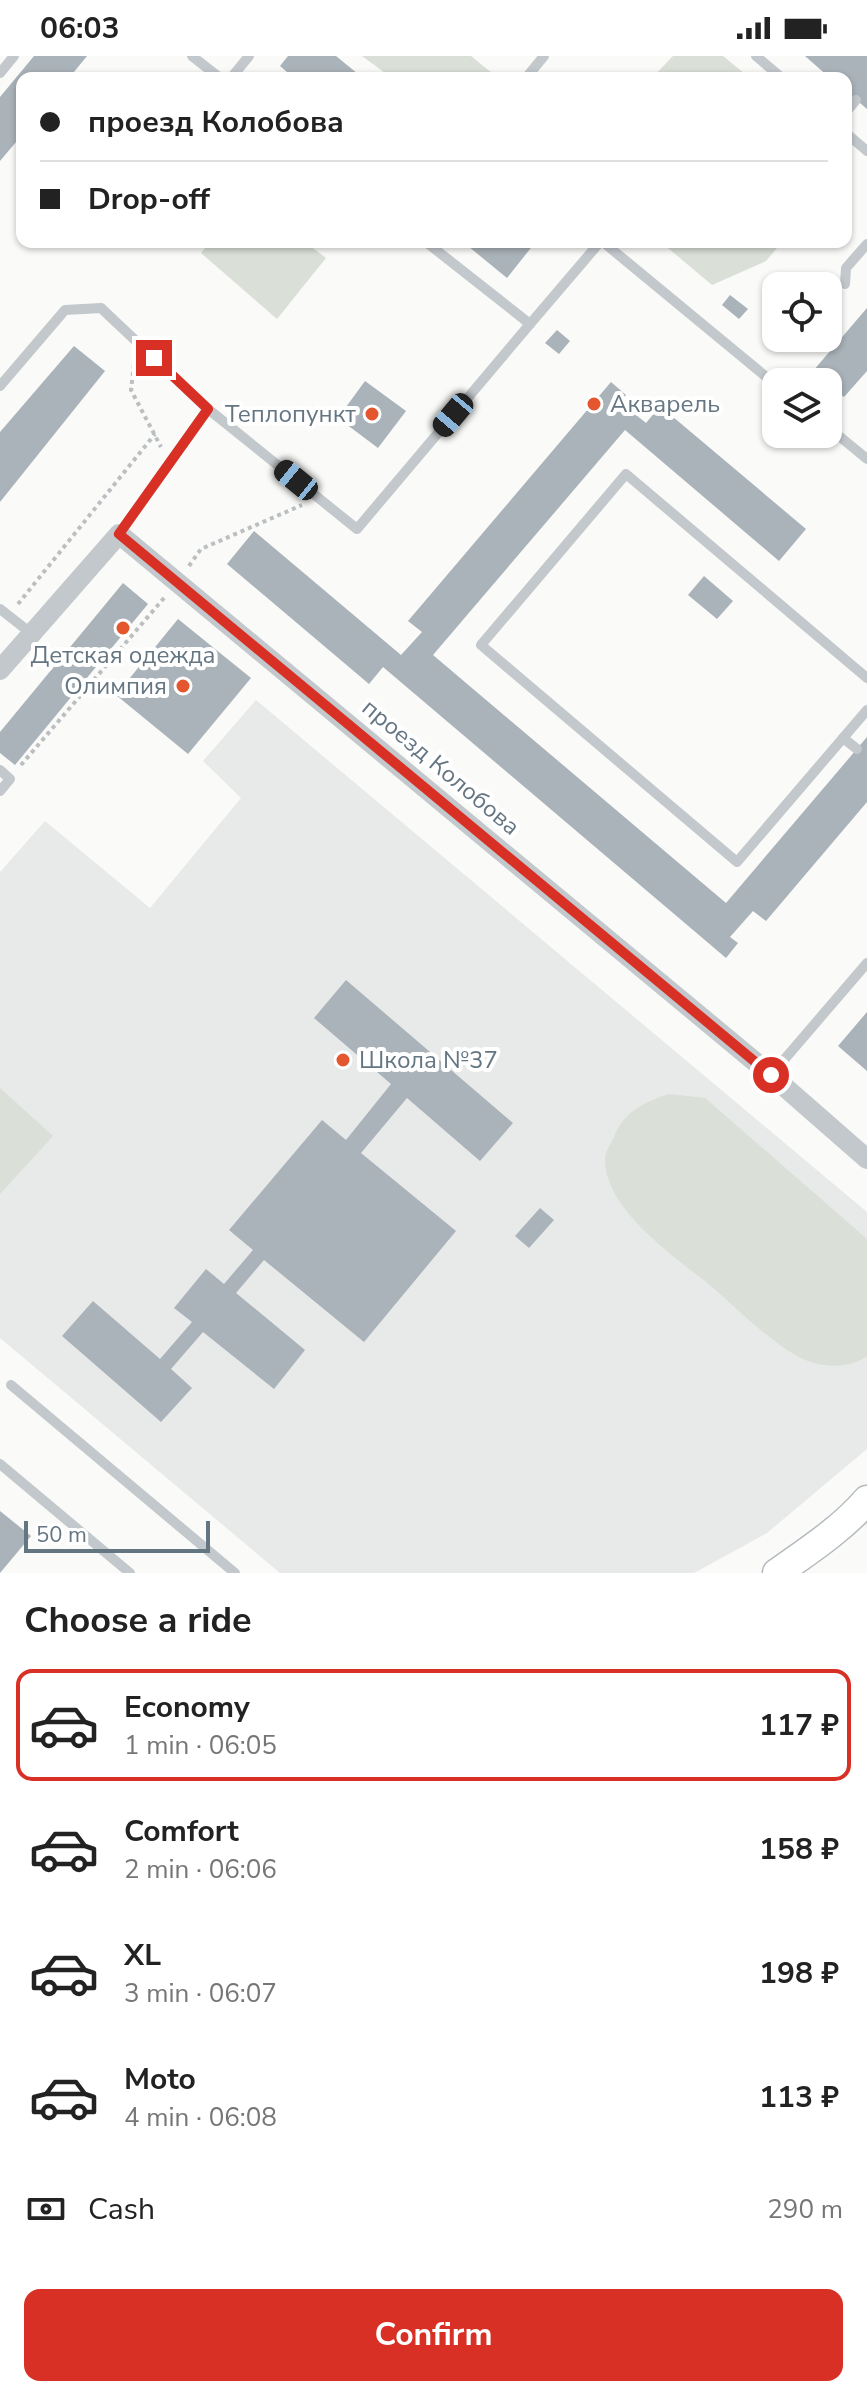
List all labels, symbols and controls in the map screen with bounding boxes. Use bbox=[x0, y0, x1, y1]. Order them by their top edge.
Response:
text: 06:03 bbox=[40, 8, 119, 49]
text: проезд Колобова bbox=[88, 102, 344, 143]
text: Drop-off bbox=[88, 179, 210, 220]
map controls bbox=[762, 272, 842, 448]
button: locate bbox=[762, 272, 842, 352]
route end bbox=[136, 340, 172, 376]
button: layers bbox=[762, 368, 842, 448]
place label: Акварель bbox=[610, 388, 720, 420]
car bbox=[428, 389, 478, 441]
marker: Акварель bbox=[585, 395, 603, 413]
place label: Теплопункт bbox=[225, 398, 356, 430]
marker: Теплопункт bbox=[363, 405, 381, 423]
car bbox=[270, 456, 322, 504]
marker: Детская одежда bbox=[114, 619, 132, 637]
place label: Детская одежда bbox=[30, 639, 216, 671]
place label: Олимпия bbox=[64, 670, 167, 702]
marker: Олимпия bbox=[174, 677, 192, 695]
street label: проезд Колобова bbox=[355, 692, 527, 842]
place label: Школа №37 bbox=[359, 1044, 498, 1076]
marker: Школа №37 bbox=[334, 1051, 352, 1069]
route start bbox=[753, 1057, 789, 1093]
scale bar bbox=[24, 1517, 210, 1553]
text: 50 m bbox=[36, 1520, 87, 1550]
text: Choose a ride bbox=[24, 1596, 252, 1645]
text: Economy bbox=[124, 1687, 250, 1728]
icon: car bbox=[28, 1689, 100, 1761]
text: 117 ₽ bbox=[759, 1705, 839, 1746]
text: 1 min · 06:05 bbox=[124, 1728, 277, 1763]
text: Comfort bbox=[124, 1811, 239, 1852]
icon: car bbox=[28, 1813, 100, 1885]
text: 158 ₽ bbox=[759, 1829, 839, 1870]
text: 2 min · 06:06 bbox=[124, 1852, 277, 1887]
text: XL bbox=[124, 1935, 161, 1976]
icon: car bbox=[28, 1937, 100, 2009]
text: 198 ₽ bbox=[759, 1953, 839, 1994]
text: 3 min · 06:07 bbox=[124, 1976, 277, 2011]
text: Moto bbox=[124, 2059, 196, 2100]
icon: car bbox=[28, 2061, 100, 2133]
text: 113 ₽ bbox=[759, 2077, 839, 2118]
text: 4 min · 06:08 bbox=[124, 2100, 277, 2135]
icon: cash bbox=[24, 2187, 68, 2231]
text: Cash bbox=[88, 2189, 155, 2230]
text: 290 m bbox=[767, 2192, 843, 2227]
button: Confirm bbox=[24, 2289, 843, 2381]

